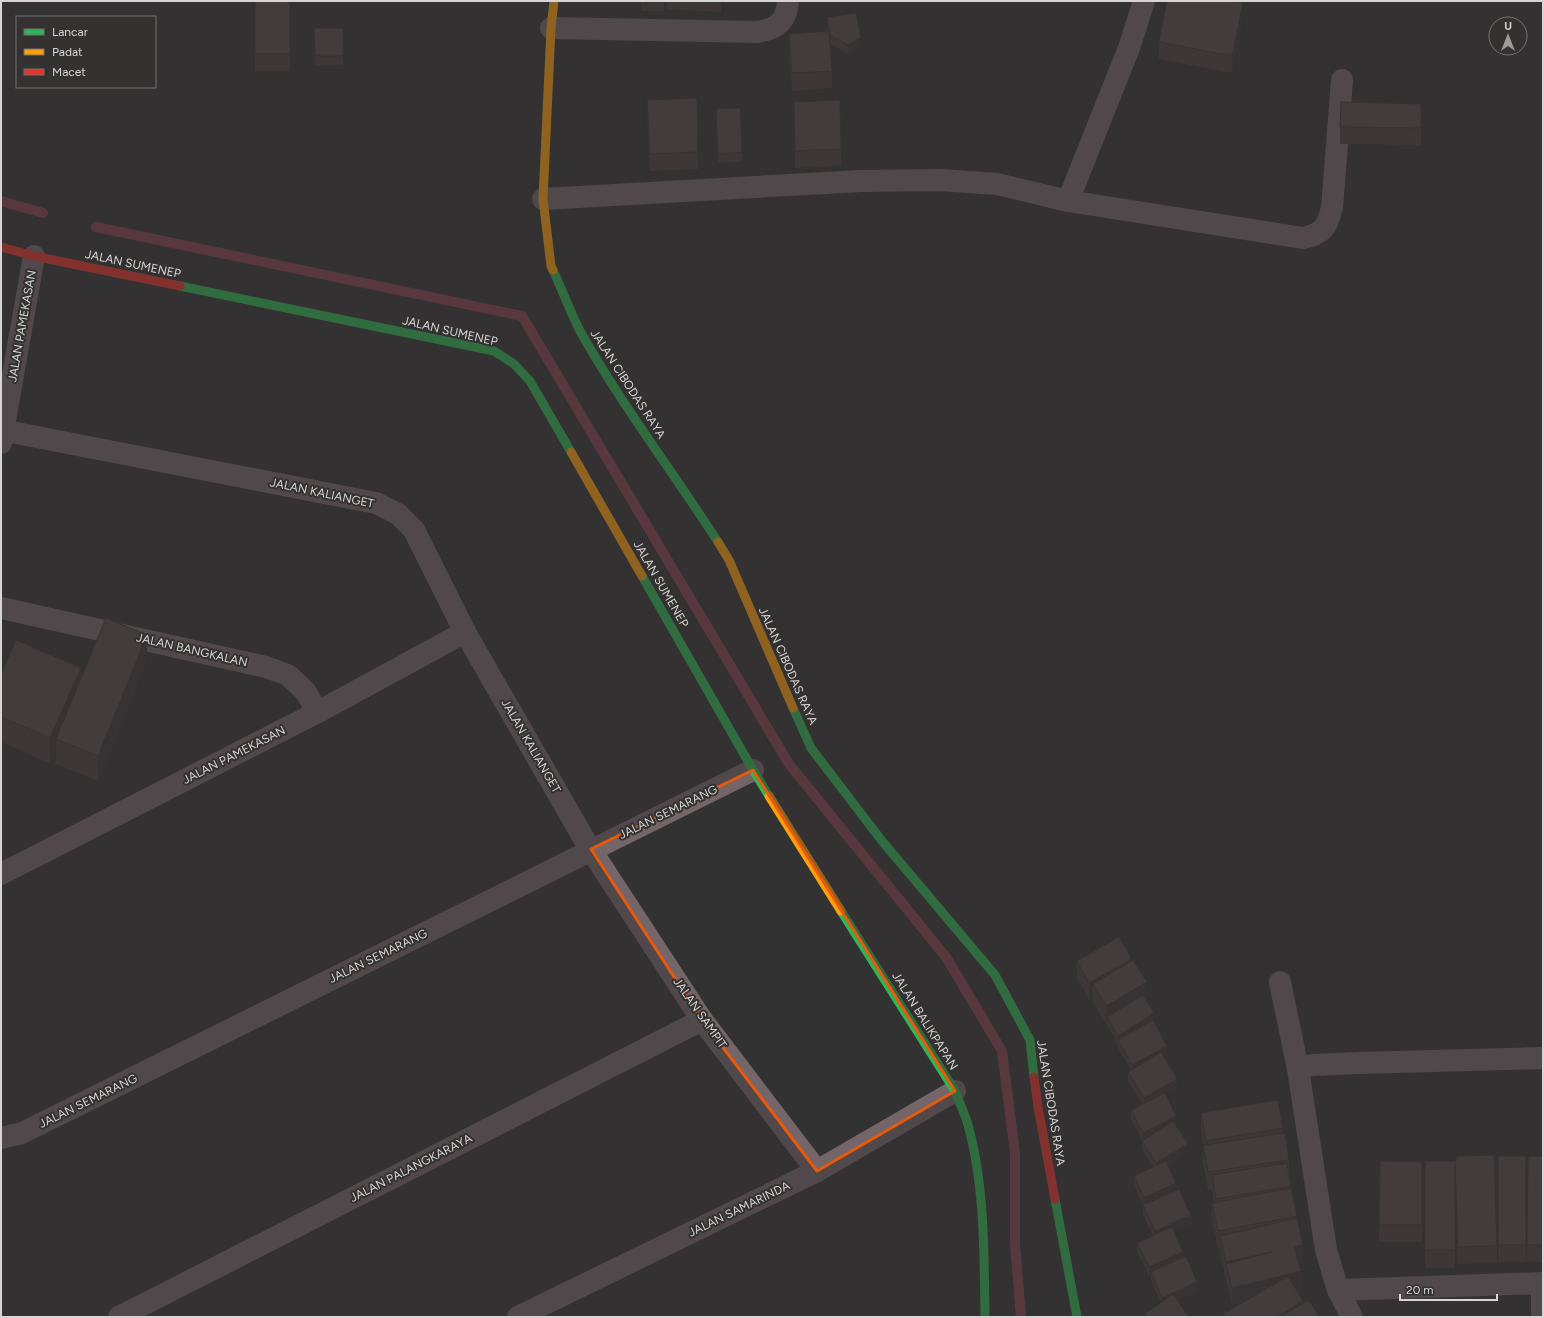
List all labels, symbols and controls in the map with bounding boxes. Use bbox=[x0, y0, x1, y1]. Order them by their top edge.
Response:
legend bbox=[16, 16, 156, 88]
north arrow bbox=[1488, 16, 1528, 56]
text: U bbox=[1504, 20, 1512, 33]
text: Lancar bbox=[52, 25, 88, 39]
text: Padat bbox=[52, 45, 83, 59]
text: Macet bbox=[52, 65, 86, 79]
street label: JALAN SUMENEP bbox=[84, 247, 182, 281]
street label: JALAN PAMEKASAN bbox=[5, 269, 39, 383]
street label: JALAN SUMENEP bbox=[401, 313, 499, 349]
street label: JALAN CIBODAS RAYA bbox=[588, 327, 668, 441]
street label: JALAN KALIANGET bbox=[269, 475, 376, 511]
street label: JALAN SUMENEP bbox=[631, 538, 691, 630]
street label: JALAN CIBODAS RAYA bbox=[756, 605, 820, 727]
street label: JALAN BANGKALAN bbox=[135, 630, 249, 670]
street label: JALAN KALIANGET bbox=[498, 697, 564, 796]
street label: JALAN PAMEKASAN bbox=[180, 723, 288, 787]
street label: JALAN SEMARANG bbox=[617, 782, 719, 842]
street label: JALAN SEMARANG bbox=[327, 926, 429, 986]
street label: JALAN BALIKPAPAN bbox=[889, 970, 961, 1072]
street label: JALAN SAMPIT bbox=[670, 975, 730, 1051]
street label: JALAN CIBODAS RAYA bbox=[1034, 1039, 1068, 1167]
street label: JALAN SEMARANG bbox=[37, 1071, 139, 1131]
street label: JALAN PALANGKARAYA bbox=[348, 1131, 474, 1205]
street label: JALAN SAMARINDA bbox=[686, 1178, 792, 1240]
scale bar bbox=[1400, 1276, 1497, 1302]
text: 20 m bbox=[1406, 1283, 1434, 1297]

